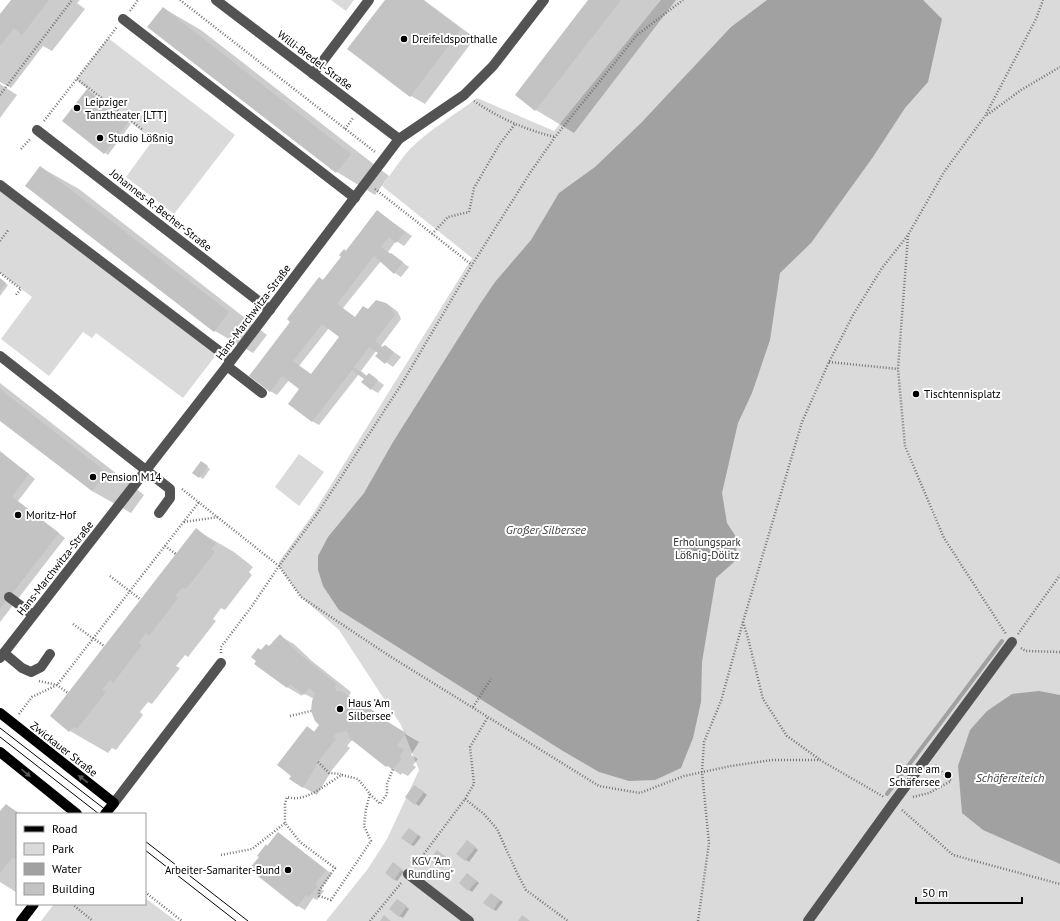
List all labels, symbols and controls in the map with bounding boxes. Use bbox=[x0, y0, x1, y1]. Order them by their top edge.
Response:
street label: Willi-Bredel-Straße bbox=[275, 27, 356, 93]
place label: Dreifeldsporthalle bbox=[412, 32, 498, 46]
marker: Dreifeldsporthalle bbox=[399, 34, 409, 44]
place label: Leipziger Tanztheater [LTT] bbox=[85, 95, 167, 122]
marker: Leipziger Tanztheater [LTT] bbox=[72, 103, 82, 113]
place label: Studio Lößnig bbox=[108, 131, 174, 145]
marker: Studio Lößnig bbox=[95, 133, 105, 143]
street label: Johannes-R.-Becher-Straße bbox=[107, 165, 215, 254]
street label: Hans-Marchwitza-Straße bbox=[212, 261, 294, 363]
place label: Tischtennisplatz bbox=[924, 387, 1001, 401]
marker: Tischtennisplatz bbox=[911, 389, 921, 399]
place label: Pension M14 bbox=[101, 470, 161, 484]
marker: Pension M14 bbox=[88, 472, 98, 482]
place label: Moritz-Hof bbox=[26, 508, 77, 522]
marker: Moritz-Hof bbox=[13, 510, 23, 520]
street label: Hans-Marchwitza-Straße bbox=[14, 518, 97, 618]
water label: Großer Silbersee bbox=[506, 522, 587, 537]
park label: Erholungspark Lößnig-Dölitz bbox=[673, 535, 742, 562]
place label: Haus 'Am Silbersee' bbox=[348, 696, 393, 723]
marker: Haus 'Am Silbersee' bbox=[335, 704, 345, 714]
street label: Zwickauer Straße bbox=[28, 718, 101, 780]
place label: Dame am Schäfersee bbox=[889, 762, 940, 789]
one-way arrow bbox=[20, 769, 31, 778]
marker: Dame am Schäfersee bbox=[943, 770, 953, 780]
water label: Schäfereiteich bbox=[976, 770, 1044, 785]
one-way arrow bbox=[78, 775, 89, 783]
legend bbox=[16, 813, 146, 905]
text: Road bbox=[52, 821, 77, 836]
text: Park bbox=[52, 841, 74, 856]
park label: KGV "Am Rundling" bbox=[408, 854, 454, 881]
text: Water bbox=[52, 861, 82, 876]
place label: Arbeiter-Samariter-Bund bbox=[165, 863, 280, 877]
marker: Arbeiter-Samariter-Bund bbox=[283, 865, 293, 875]
scale bar bbox=[916, 879, 1022, 905]
text: Building bbox=[52, 881, 95, 896]
text: 50 m bbox=[922, 885, 948, 900]

